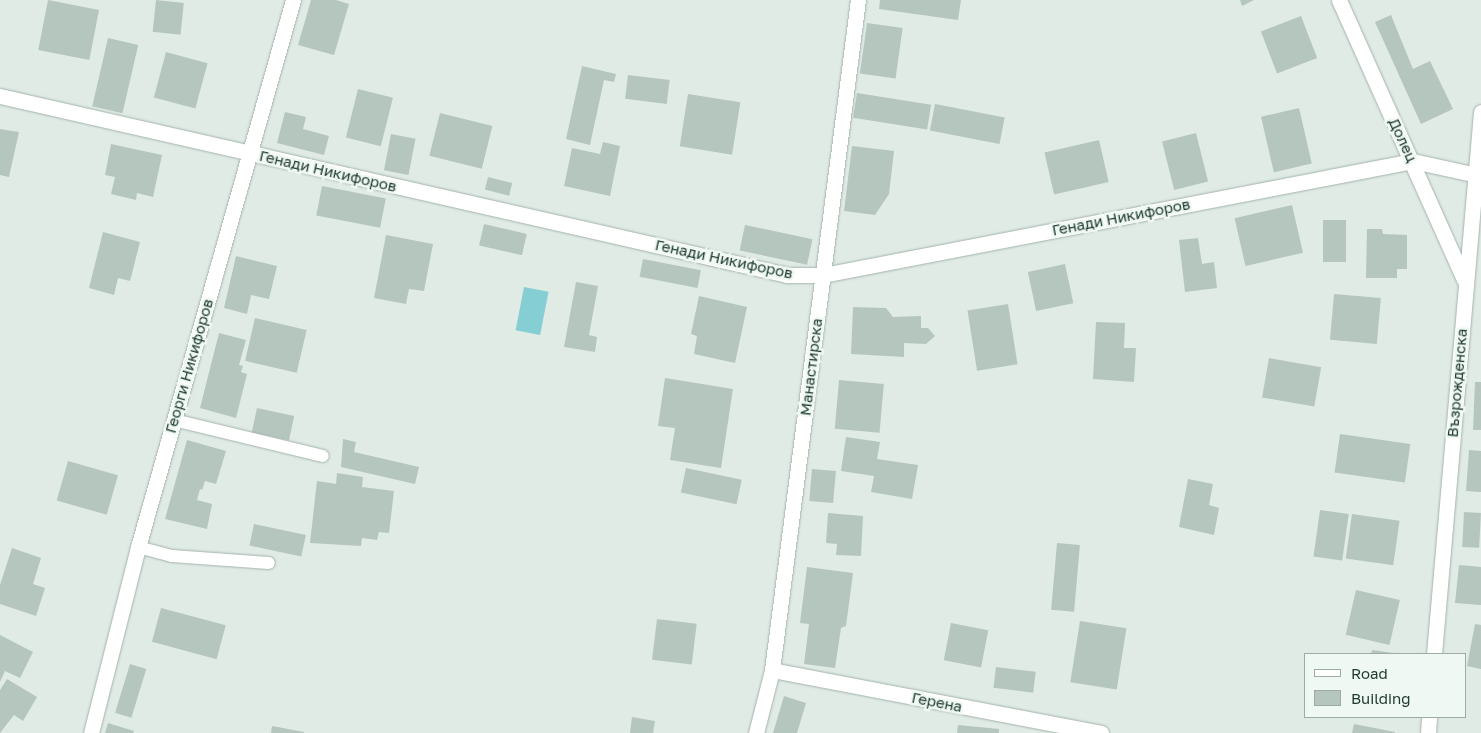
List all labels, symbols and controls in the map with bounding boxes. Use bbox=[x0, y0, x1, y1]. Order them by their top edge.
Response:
street label: Долец bbox=[1385, 115, 1421, 165]
street label: Генади Никифоров bbox=[258, 146, 398, 196]
street label: Генади Никифоров bbox=[1050, 195, 1192, 239]
street label: Генади Никифоров bbox=[654, 236, 794, 282]
street label: Георги Никифоров bbox=[161, 297, 217, 435]
street label: Манастирска bbox=[796, 317, 826, 417]
street label: Възрожденска bbox=[1443, 328, 1471, 438]
legend bbox=[1304, 653, 1466, 718]
text: Road bbox=[1351, 664, 1388, 682]
street label: Герена bbox=[910, 688, 964, 716]
text: Building bbox=[1351, 689, 1411, 707]

